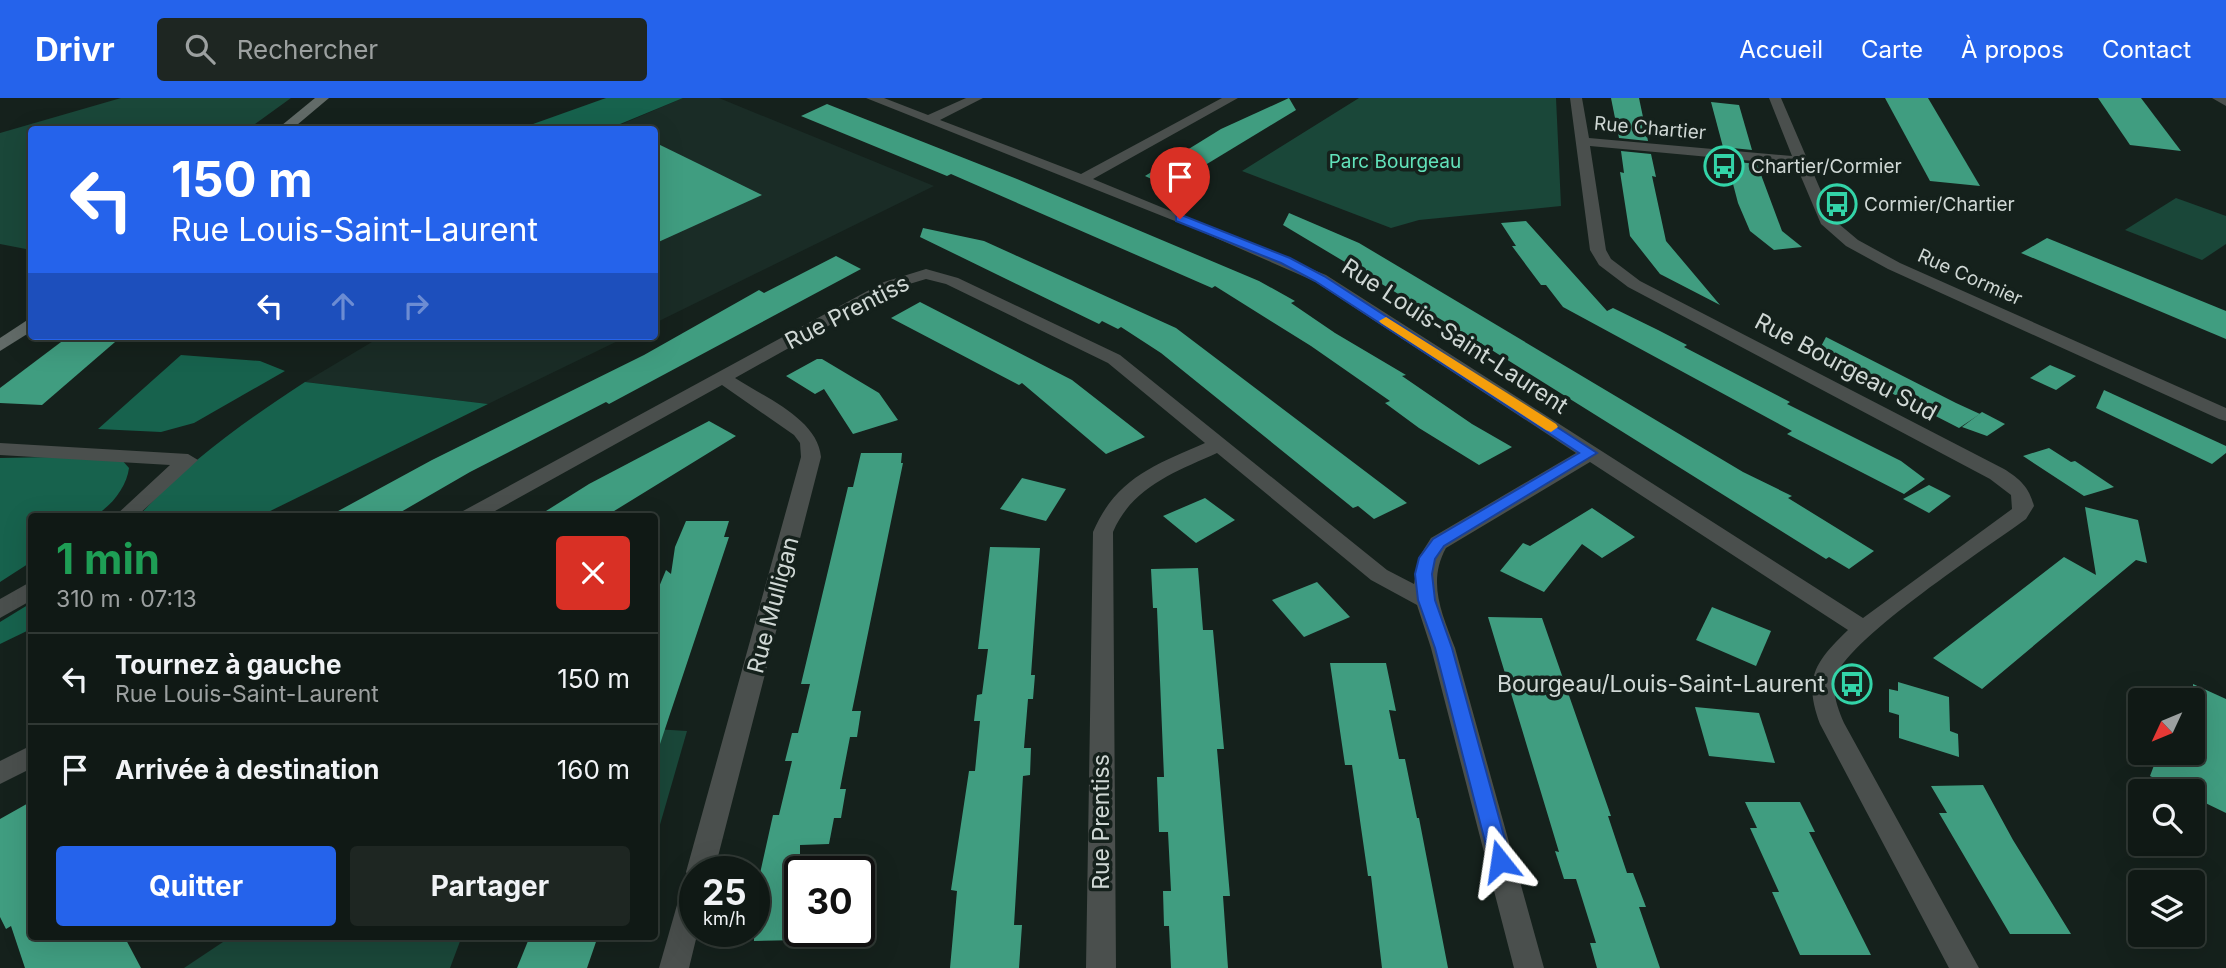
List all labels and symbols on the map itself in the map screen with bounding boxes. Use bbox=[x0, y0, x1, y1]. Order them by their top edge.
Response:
street label: Rue Chartier bbox=[1593, 112, 1707, 144]
bus stop icon: Chartier/Cormier bbox=[1703, 145, 1745, 187]
pin bbox=[1150, 147, 1210, 219]
park label: Parc Bourgeau bbox=[1329, 150, 1461, 173]
place label: Chartier/Cormier bbox=[1751, 155, 1902, 178]
bus stop icon: Cormier/Chartier bbox=[1816, 183, 1858, 225]
place label: Cormier/Chartier bbox=[1864, 193, 2015, 216]
street label: Rue Cormier bbox=[1914, 244, 2026, 310]
street label: Rue Louis-Saint-Laurent bbox=[1337, 252, 1574, 420]
street label: Rue Prentiss bbox=[780, 269, 914, 355]
street label: Rue Bourgeau Sud bbox=[1750, 307, 1942, 427]
street label: Rue Mulligan bbox=[741, 534, 805, 676]
bus stop icon: Bourgeau/Louis-Saint-Laurent bbox=[1831, 663, 1873, 705]
place label: Bourgeau/Louis-Saint-Laurent bbox=[1497, 670, 1825, 698]
north arrow bbox=[2128, 688, 2205, 765]
street label: Rue Prentiss bbox=[1087, 754, 1115, 890]
position arrow bbox=[1463, 824, 1537, 898]
speed limit sign: 30 bbox=[784, 856, 875, 947]

